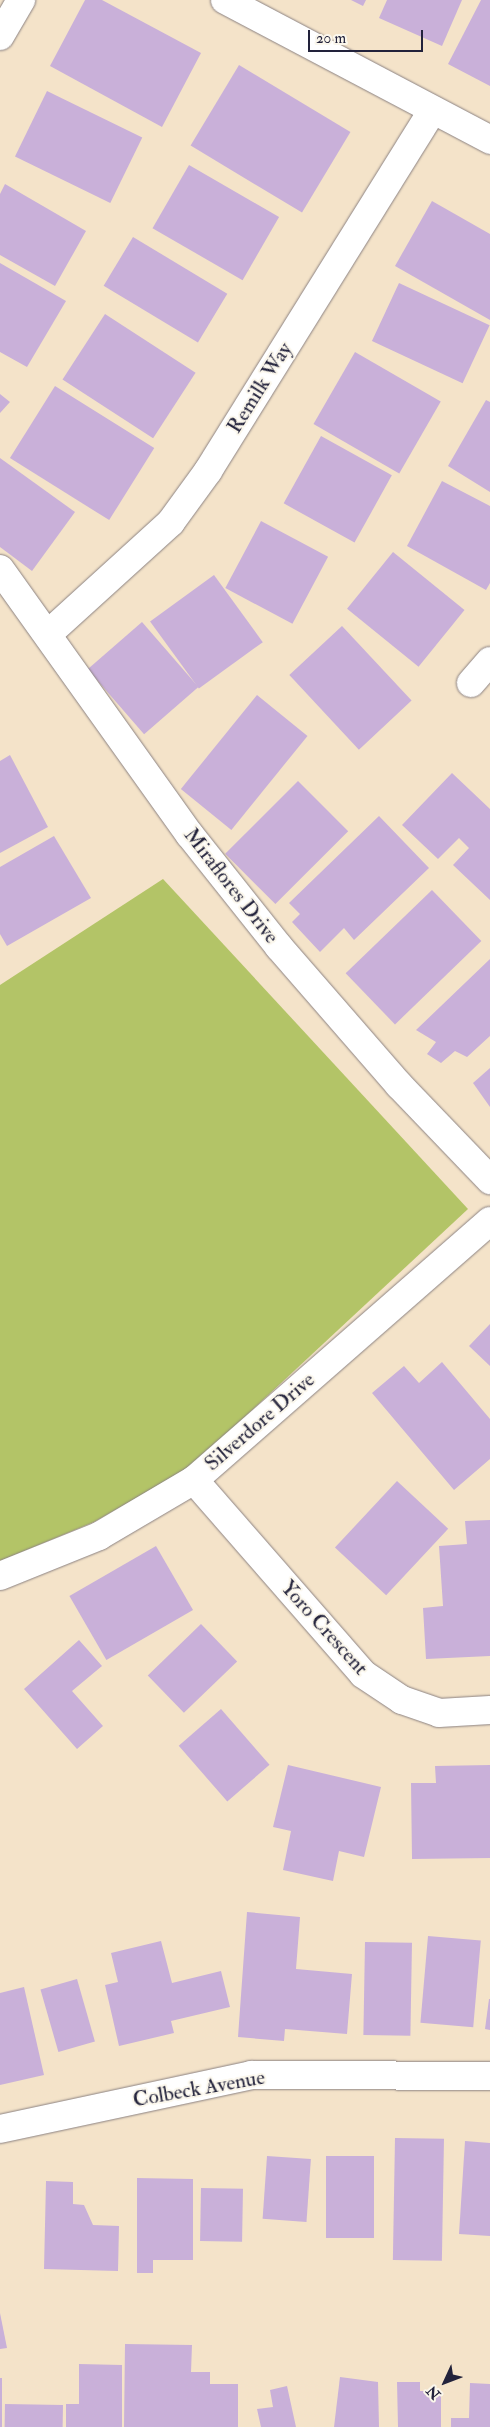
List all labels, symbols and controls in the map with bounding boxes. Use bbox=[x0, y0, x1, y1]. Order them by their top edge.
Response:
scale bar bbox=[310, 20, 425, 52]
text: 20 m bbox=[316, 29, 346, 48]
street label: Remilk Way bbox=[222, 338, 298, 438]
street label: Miraflores Drive bbox=[178, 823, 284, 949]
street label: Silverdore Drive bbox=[200, 1367, 320, 1477]
street label: Yoro Crescent bbox=[275, 1576, 373, 1680]
street label: Colbeck Avenue bbox=[131, 2065, 267, 2113]
north arrow bbox=[420, 2357, 470, 2407]
text: N bbox=[423, 2382, 444, 2403]

